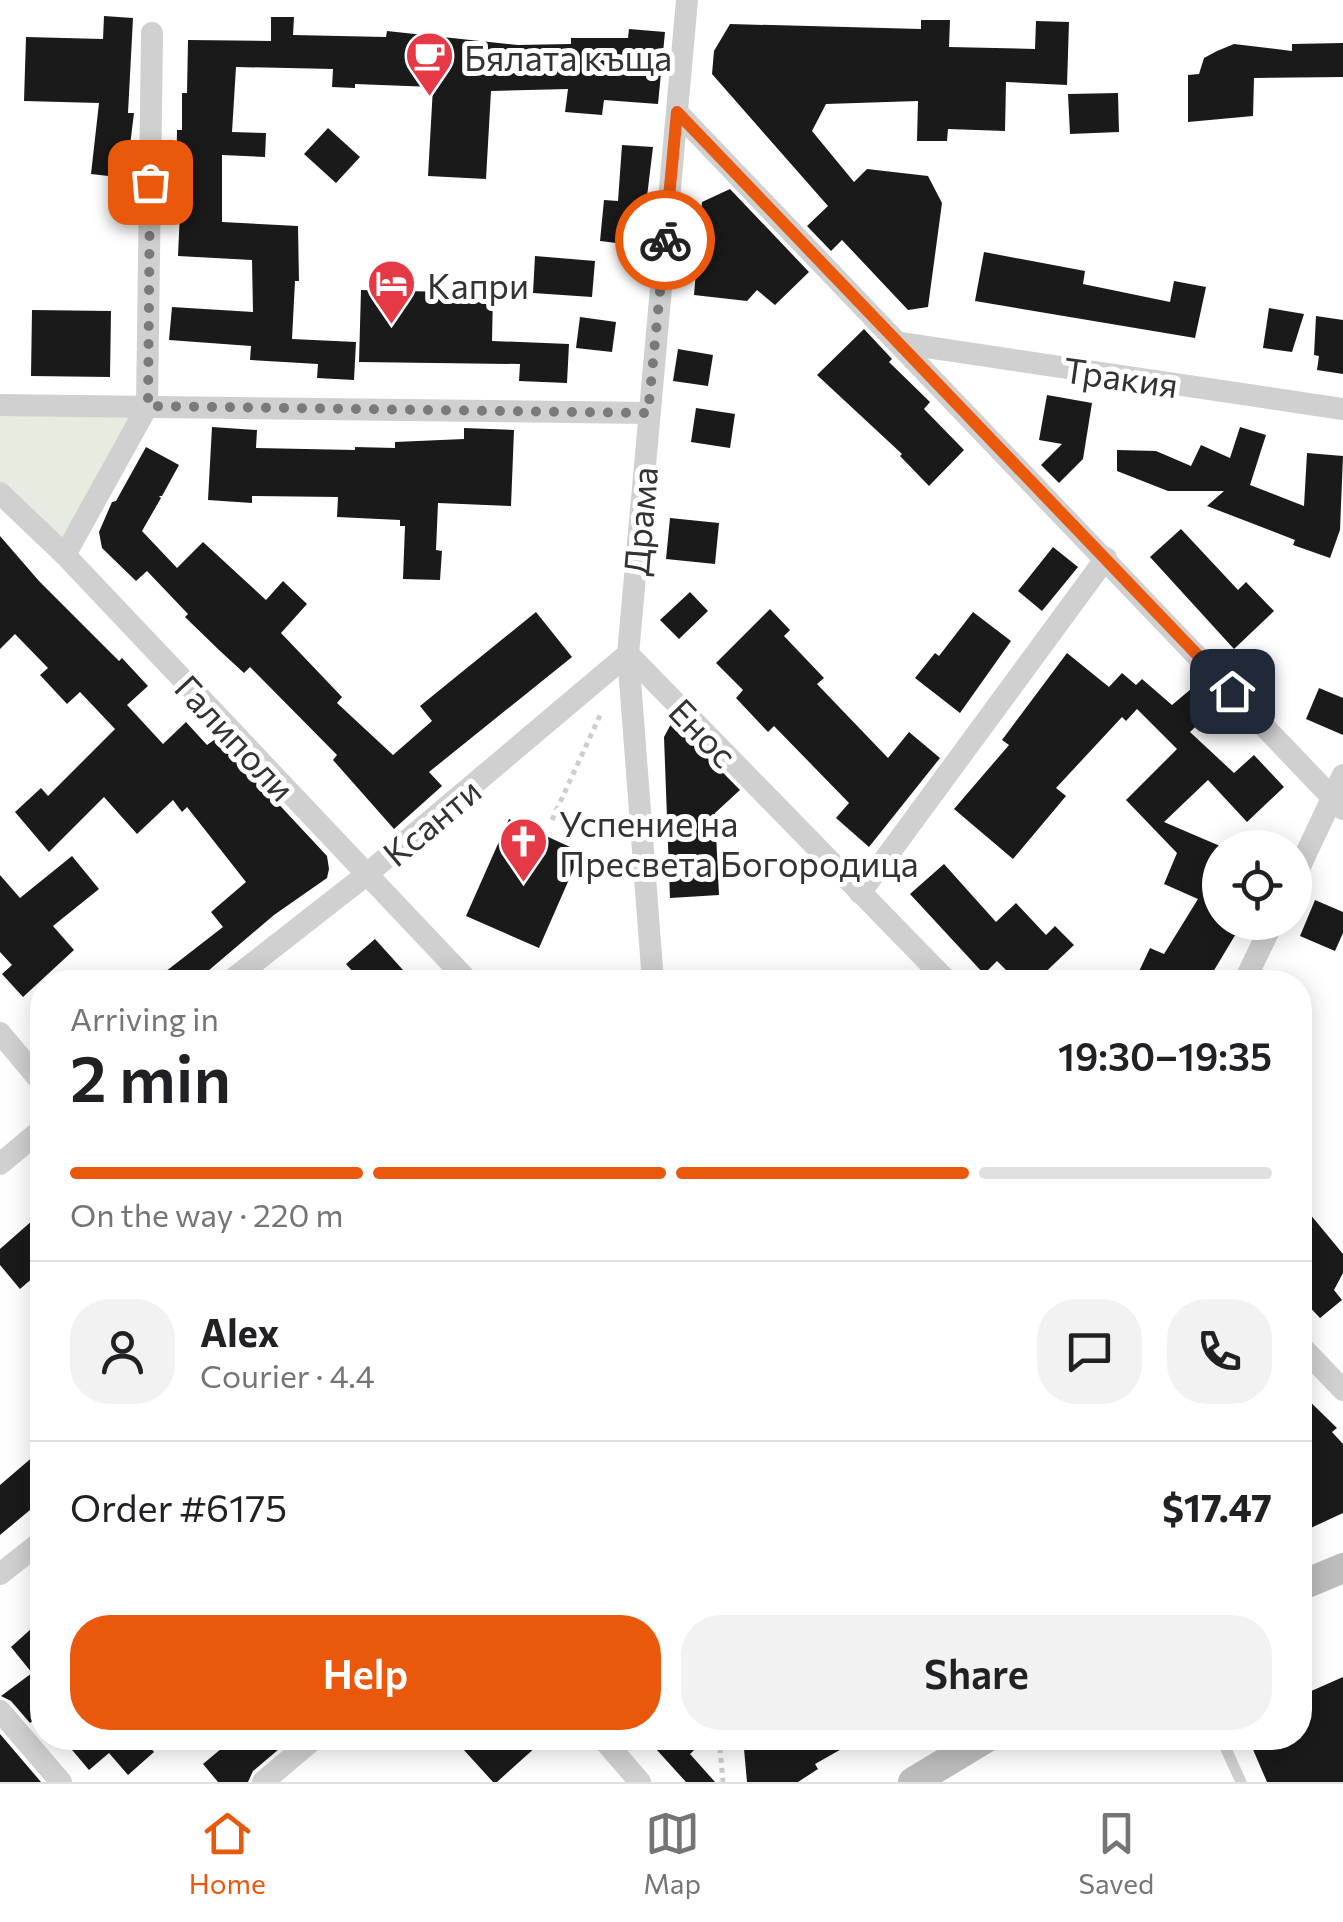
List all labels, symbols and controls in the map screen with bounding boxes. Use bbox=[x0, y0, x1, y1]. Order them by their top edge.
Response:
cafe icon: Бялата къща bbox=[403, 30, 455, 98]
place label: Бялата къща bbox=[464, 35, 672, 78]
pin bbox=[108, 140, 193, 225]
icon: bag bbox=[123, 155, 178, 210]
courier bbox=[615, 190, 715, 290]
icon: bike bbox=[638, 213, 693, 268]
hotel icon: Капри bbox=[366, 258, 418, 326]
place label: Капри bbox=[427, 263, 529, 306]
street label: Тракия bbox=[1061, 347, 1181, 405]
street label: Драма bbox=[613, 465, 665, 577]
pin bbox=[1190, 649, 1275, 734]
icon: home bbox=[1205, 664, 1260, 719]
street label: Галиполи bbox=[167, 665, 305, 809]
street label: Енос bbox=[661, 689, 747, 775]
street label: Ксанти bbox=[373, 768, 489, 874]
place label: Успение на Пресвета Богородица bbox=[559, 801, 919, 884]
church icon: Успение на Пресвета Богородица bbox=[498, 816, 550, 884]
map controls bbox=[1202, 830, 1312, 940]
button: locate bbox=[1202, 830, 1312, 940]
text: Arriving in bbox=[70, 998, 219, 1038]
text: 19:30–19:35 bbox=[1058, 1032, 1272, 1079]
text: 2 min bbox=[70, 1036, 231, 1115]
text: On the way · 220 m bbox=[70, 1194, 343, 1234]
button: person bbox=[70, 1299, 175, 1404]
button: chat bbox=[1037, 1299, 1142, 1404]
button: phone bbox=[1167, 1299, 1272, 1404]
text: Alex bbox=[200, 1308, 279, 1355]
text: Courier · 4.4 bbox=[200, 1355, 375, 1395]
text: Order #6175 bbox=[70, 1483, 287, 1530]
text: $17.47 bbox=[1162, 1483, 1272, 1530]
button: Help bbox=[70, 1615, 661, 1730]
button: Share bbox=[681, 1615, 1272, 1730]
tab: Home bbox=[189, 1806, 266, 1900]
tab: Map bbox=[643, 1806, 701, 1900]
tab: Saved bbox=[1079, 1806, 1154, 1900]

